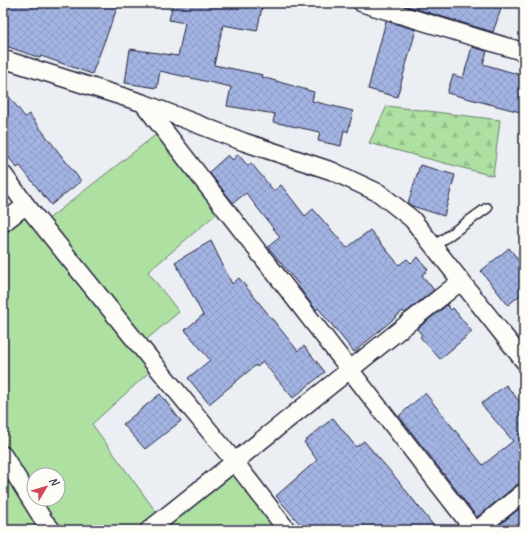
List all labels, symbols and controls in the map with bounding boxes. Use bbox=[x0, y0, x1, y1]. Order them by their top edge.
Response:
north arrow bbox=[26, 467, 66, 507]
text: N bbox=[46, 474, 63, 490]

